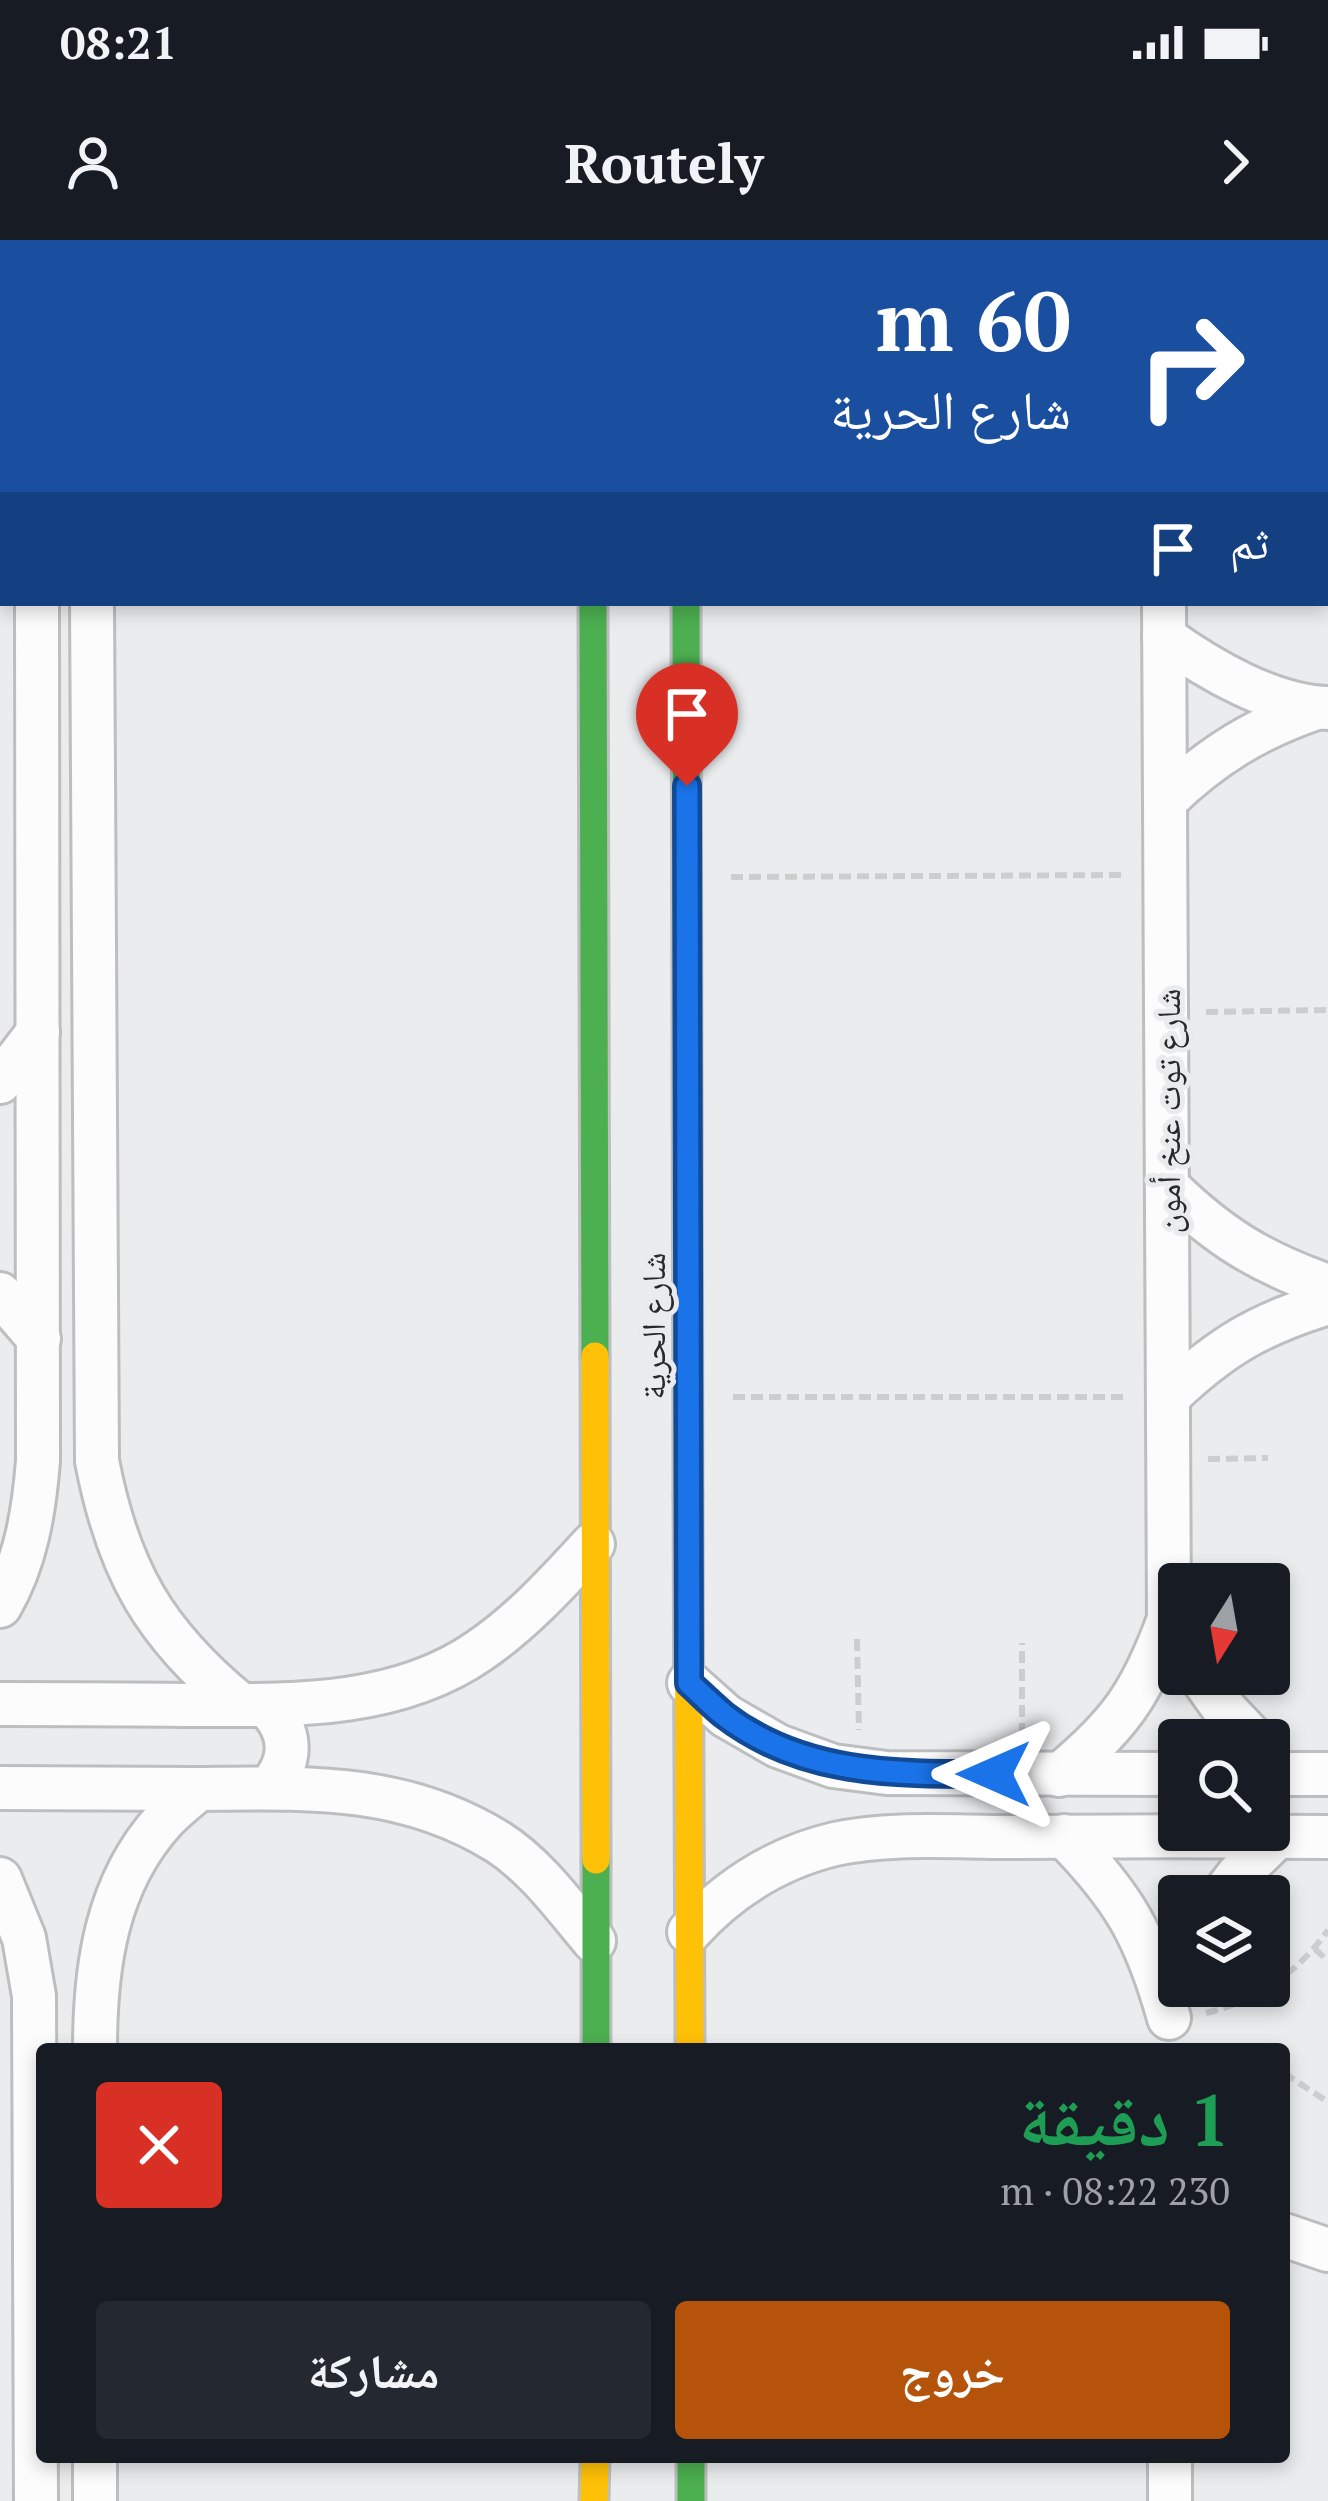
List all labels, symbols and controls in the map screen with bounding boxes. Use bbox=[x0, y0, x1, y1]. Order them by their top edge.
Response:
text: 08:21 bbox=[60, 12, 177, 72]
text: Routely bbox=[565, 127, 764, 198]
icon: person bbox=[60, 129, 126, 195]
icon: forward bbox=[1202, 129, 1268, 195]
text: 60 m bbox=[876, 264, 1071, 375]
icon: right bbox=[1113, 288, 1269, 444]
text: شارع الحرية bbox=[830, 373, 1071, 444]
text: ثم bbox=[1230, 512, 1269, 572]
icon: arrive bbox=[1140, 516, 1206, 582]
pin bbox=[636, 663, 738, 786]
icon: arrive bbox=[654, 681, 720, 747]
street label: شارع توت عنخ أمون bbox=[1146, 989, 1190, 1234]
street label: شارع الحرية bbox=[631, 1252, 674, 1400]
north arrow bbox=[1158, 1563, 1290, 1695]
map controls bbox=[1158, 1563, 1290, 2007]
position arrow bbox=[931, 1711, 1057, 1837]
button: search bbox=[1158, 1719, 1290, 1851]
button: layers bbox=[1158, 1875, 1290, 2007]
text: 1 دقيقة bbox=[1019, 2071, 1230, 2167]
button: close bbox=[96, 2082, 222, 2208]
text: 230 m · 08:22 bbox=[1000, 2164, 1230, 2216]
button: مشاركة bbox=[96, 2301, 651, 2439]
button: خروج bbox=[675, 2301, 1230, 2439]

